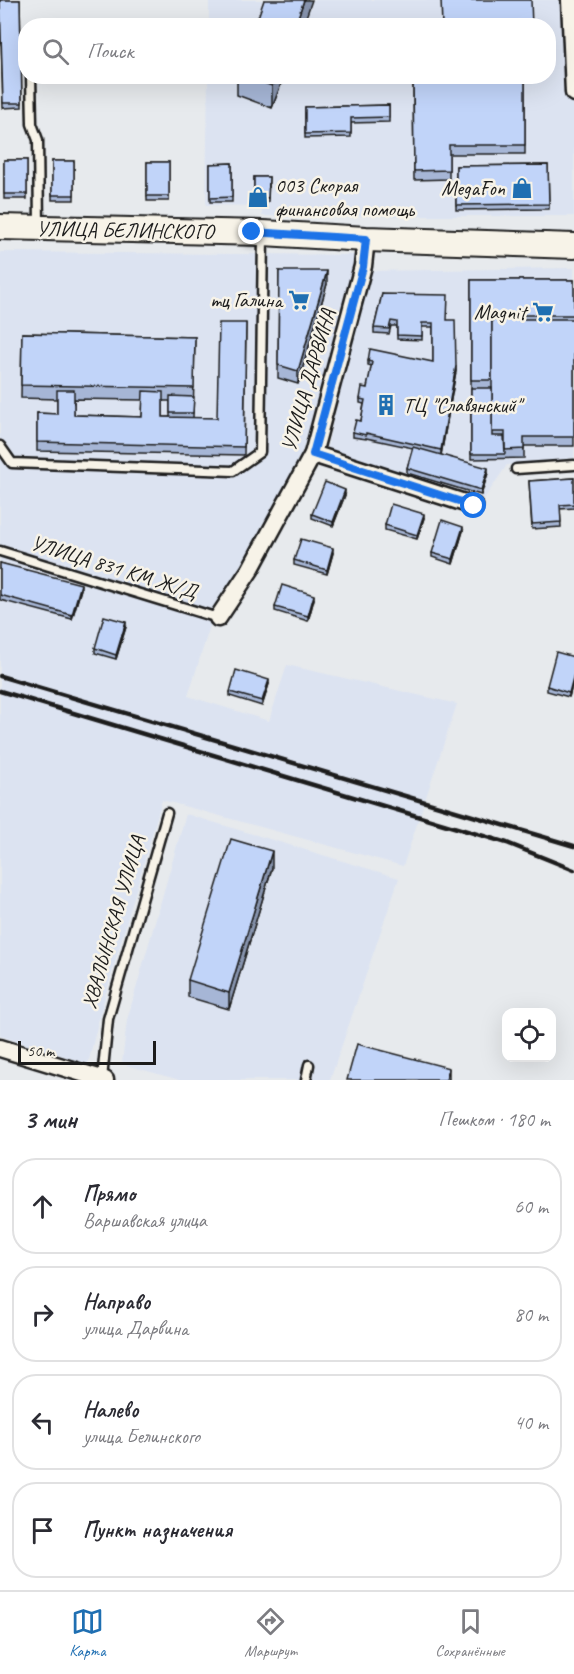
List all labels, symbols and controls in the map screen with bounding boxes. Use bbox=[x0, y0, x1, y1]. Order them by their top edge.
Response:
search box bbox=[18, 18, 556, 84]
icon: search bbox=[39, 35, 72, 68]
text: Поиск bbox=[87, 37, 133, 65]
place label: 003 Скорая финансовая помощь bbox=[275, 172, 415, 222]
place label: MegaFon bbox=[441, 175, 506, 201]
shop icon: MegaFon bbox=[510, 176, 534, 200]
shop icon: 003 Скорая финансовая помощь bbox=[246, 185, 270, 209]
street label: УЛИЦА БЕЛИНСКОГО bbox=[36, 215, 216, 245]
route end bbox=[238, 218, 264, 244]
place label: тц Галина bbox=[210, 287, 284, 313]
supermarket icon: тц Галина bbox=[287, 288, 311, 312]
place label: Magnit bbox=[474, 299, 529, 325]
supermarket icon: Magnit bbox=[531, 300, 555, 324]
street label: УЛИЦА ДАРВИНА bbox=[275, 305, 341, 454]
place label: ТЦ "Славянский" bbox=[403, 392, 525, 418]
building icon: ТЦ "Славянский" bbox=[374, 393, 398, 417]
route start bbox=[460, 492, 486, 518]
street label: УЛИЦА 831 КМ Ж/Д bbox=[28, 529, 202, 605]
street label: ХВАЛЫНСКАЯ УЛИЦА bbox=[76, 832, 150, 1011]
map controls bbox=[502, 1008, 556, 1062]
button: locate bbox=[502, 1008, 556, 1062]
scale bar bbox=[18, 1038, 156, 1066]
text: 50 m bbox=[27, 1041, 54, 1061]
text: 3 мин bbox=[24, 1103, 77, 1136]
text: Пешком · 180 m bbox=[438, 1107, 550, 1132]
text: Прямо bbox=[83, 1180, 135, 1208]
icon: ahead bbox=[26, 1190, 59, 1223]
text: 60 m bbox=[514, 1194, 548, 1219]
text: Варшавская улица bbox=[83, 1208, 207, 1233]
text: Направо bbox=[83, 1288, 150, 1316]
icon: right bbox=[26, 1298, 59, 1331]
text: 80 m bbox=[514, 1302, 548, 1327]
text: улица Дарвина bbox=[83, 1316, 188, 1341]
text: Налево bbox=[83, 1396, 139, 1424]
icon: left bbox=[26, 1406, 59, 1439]
text: 40 m bbox=[514, 1410, 548, 1435]
text: улица Белинского bbox=[83, 1424, 200, 1449]
icon: arrive bbox=[26, 1514, 59, 1547]
text: Пункт назначения bbox=[83, 1516, 232, 1544]
tab: Карта bbox=[69, 1605, 106, 1661]
tab: Маршрут bbox=[244, 1605, 297, 1661]
tab: Сохранённые bbox=[435, 1605, 505, 1661]

